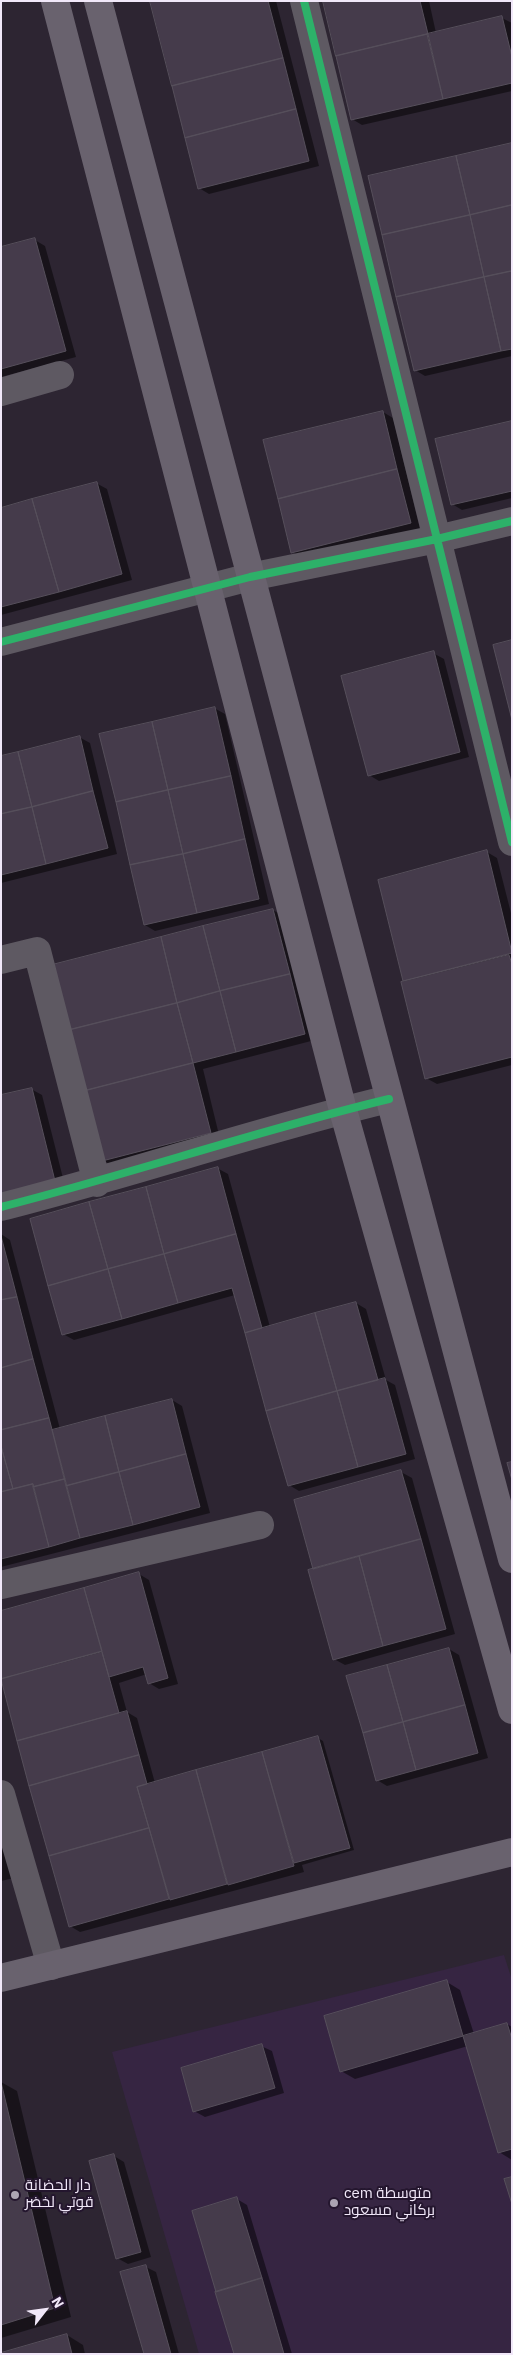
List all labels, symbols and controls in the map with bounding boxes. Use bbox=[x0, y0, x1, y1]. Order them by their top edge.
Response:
place label: دار الحضانة قوتي لخضر bbox=[25, 2177, 94, 2212]
place label: cem متوسطة بركاني مسعود bbox=[344, 2185, 435, 2220]
marker: دار الحضانة قوتي لخضر bbox=[9, 2189, 21, 2201]
marker: cem متوسطة بركاني مسعود bbox=[328, 2197, 340, 2209]
north arrow bbox=[20, 2285, 70, 2335]
text: N bbox=[48, 2294, 68, 2311]

